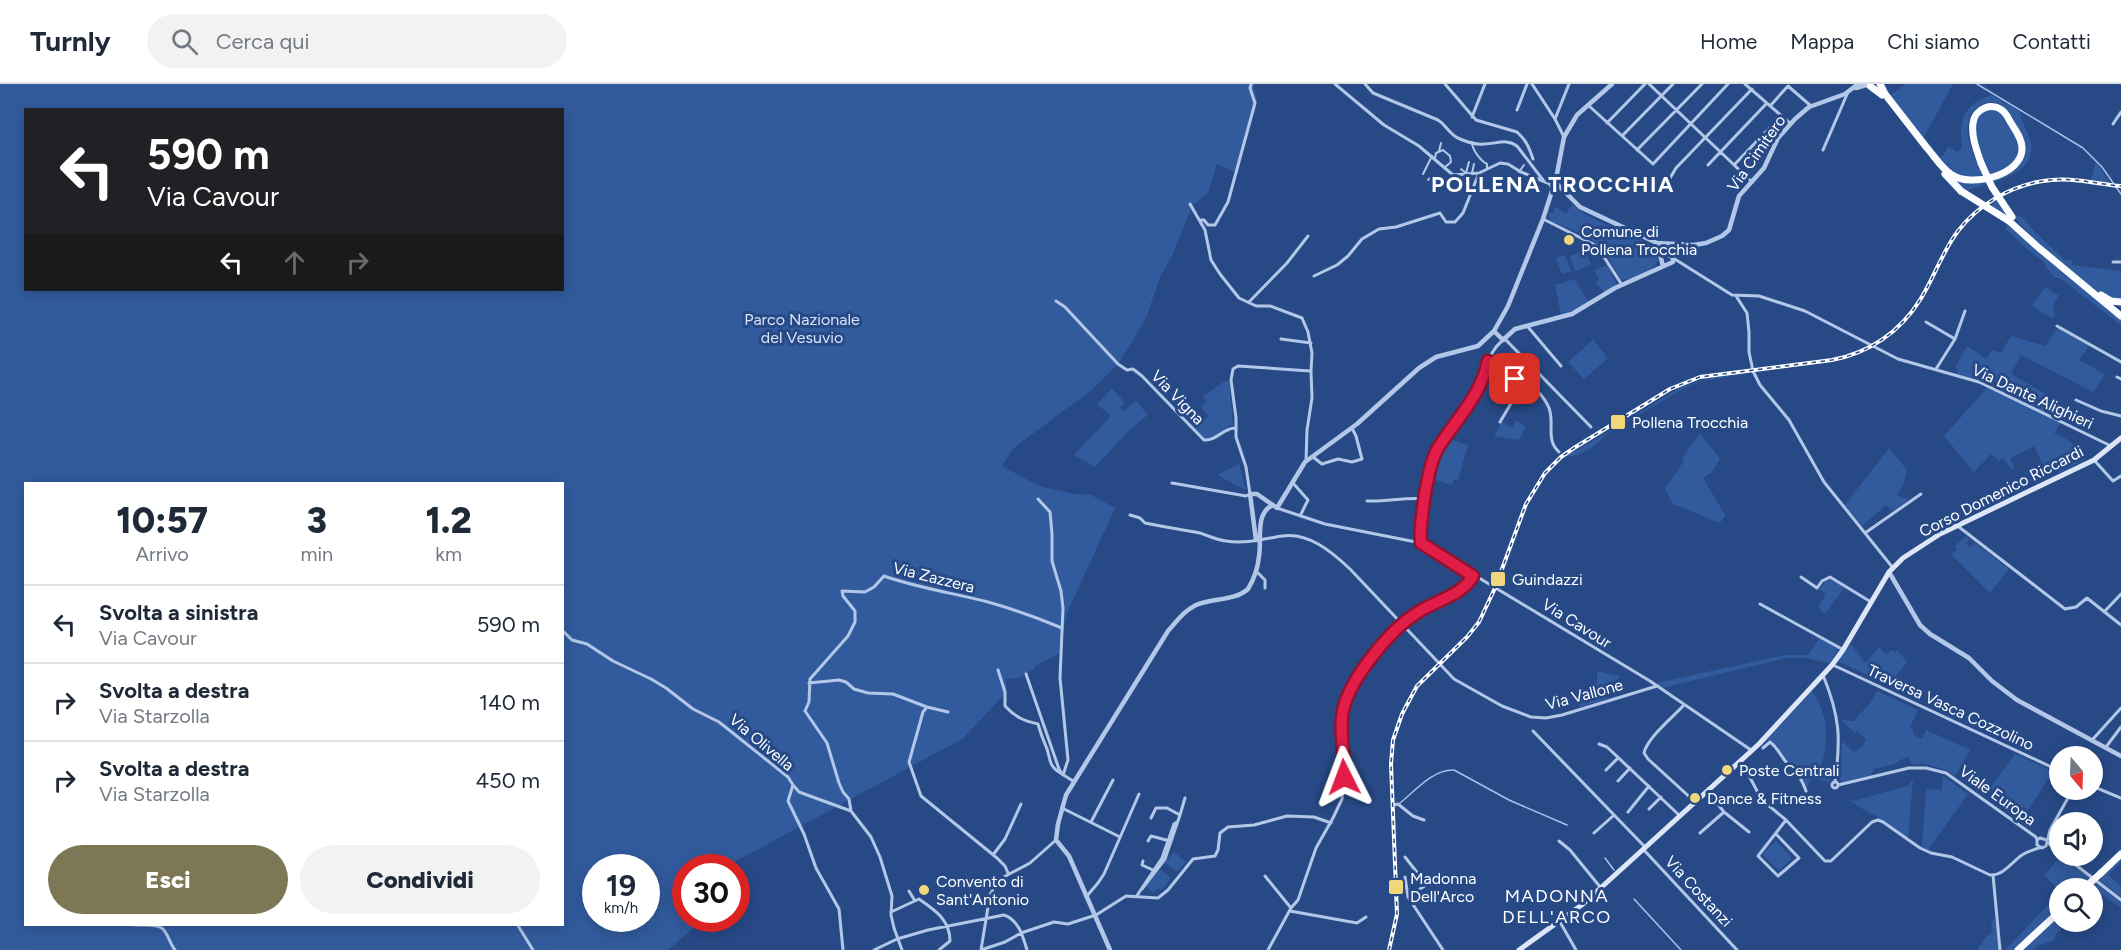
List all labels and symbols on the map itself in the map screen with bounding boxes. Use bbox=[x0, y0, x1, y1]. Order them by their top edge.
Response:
street label: Via Cimitero bbox=[1723, 111, 1790, 195]
district label: POLLENA TROCCHIA bbox=[1431, 171, 1675, 198]
place label: Comune di Pollena Trocchia bbox=[1581, 222, 1697, 259]
marker: Comune di Pollena Trocchia bbox=[1562, 233, 1576, 247]
park label: Parco Nazionale del Vesuvio bbox=[744, 310, 860, 347]
pin bbox=[1489, 353, 1540, 404]
street label: Via Dante Alighieri bbox=[1969, 360, 2096, 433]
street label: Via Vigna bbox=[1147, 366, 1208, 428]
marker: Pollena Trocchia bbox=[1609, 413, 1627, 431]
place label: Pollena Trocchia bbox=[1632, 413, 1748, 432]
street label: Corso Domenico Riccardi bbox=[1916, 442, 2087, 541]
street label: Via Zazzera bbox=[891, 558, 977, 597]
marker: Guindazzi bbox=[1489, 570, 1507, 588]
place label: Guindazzi bbox=[1512, 570, 1583, 589]
street label: Via Cavour bbox=[1539, 595, 1615, 653]
street label: Traversa Vasca Cozzolino bbox=[1865, 660, 2037, 754]
street label: Via Vallone bbox=[1543, 675, 1625, 714]
street label: Via Olivella bbox=[725, 710, 798, 775]
position arrow bbox=[1312, 745, 1376, 809]
north arrow bbox=[2049, 746, 2103, 800]
place label: Poste Centrali bbox=[1739, 761, 1840, 780]
street label: Viale Europa bbox=[1956, 761, 2040, 830]
marker: Poste Centrali bbox=[1720, 763, 1734, 777]
place label: Dance & Fitness bbox=[1707, 789, 1822, 808]
marker: Dance & Fitness bbox=[1688, 791, 1702, 805]
street label: Via Costanzi bbox=[1661, 852, 1736, 931]
speed limit sign: 30 bbox=[672, 854, 750, 932]
place label: Madonna Dell'Arco bbox=[1410, 869, 1476, 906]
place label: Convento di Sant'Antonio bbox=[936, 872, 1029, 909]
marker: Madonna Dell'Arco bbox=[1387, 878, 1405, 896]
marker: Convento di Sant'Antonio bbox=[917, 883, 931, 897]
district label: MADONNA DELL'ARCO bbox=[1502, 885, 1612, 928]

